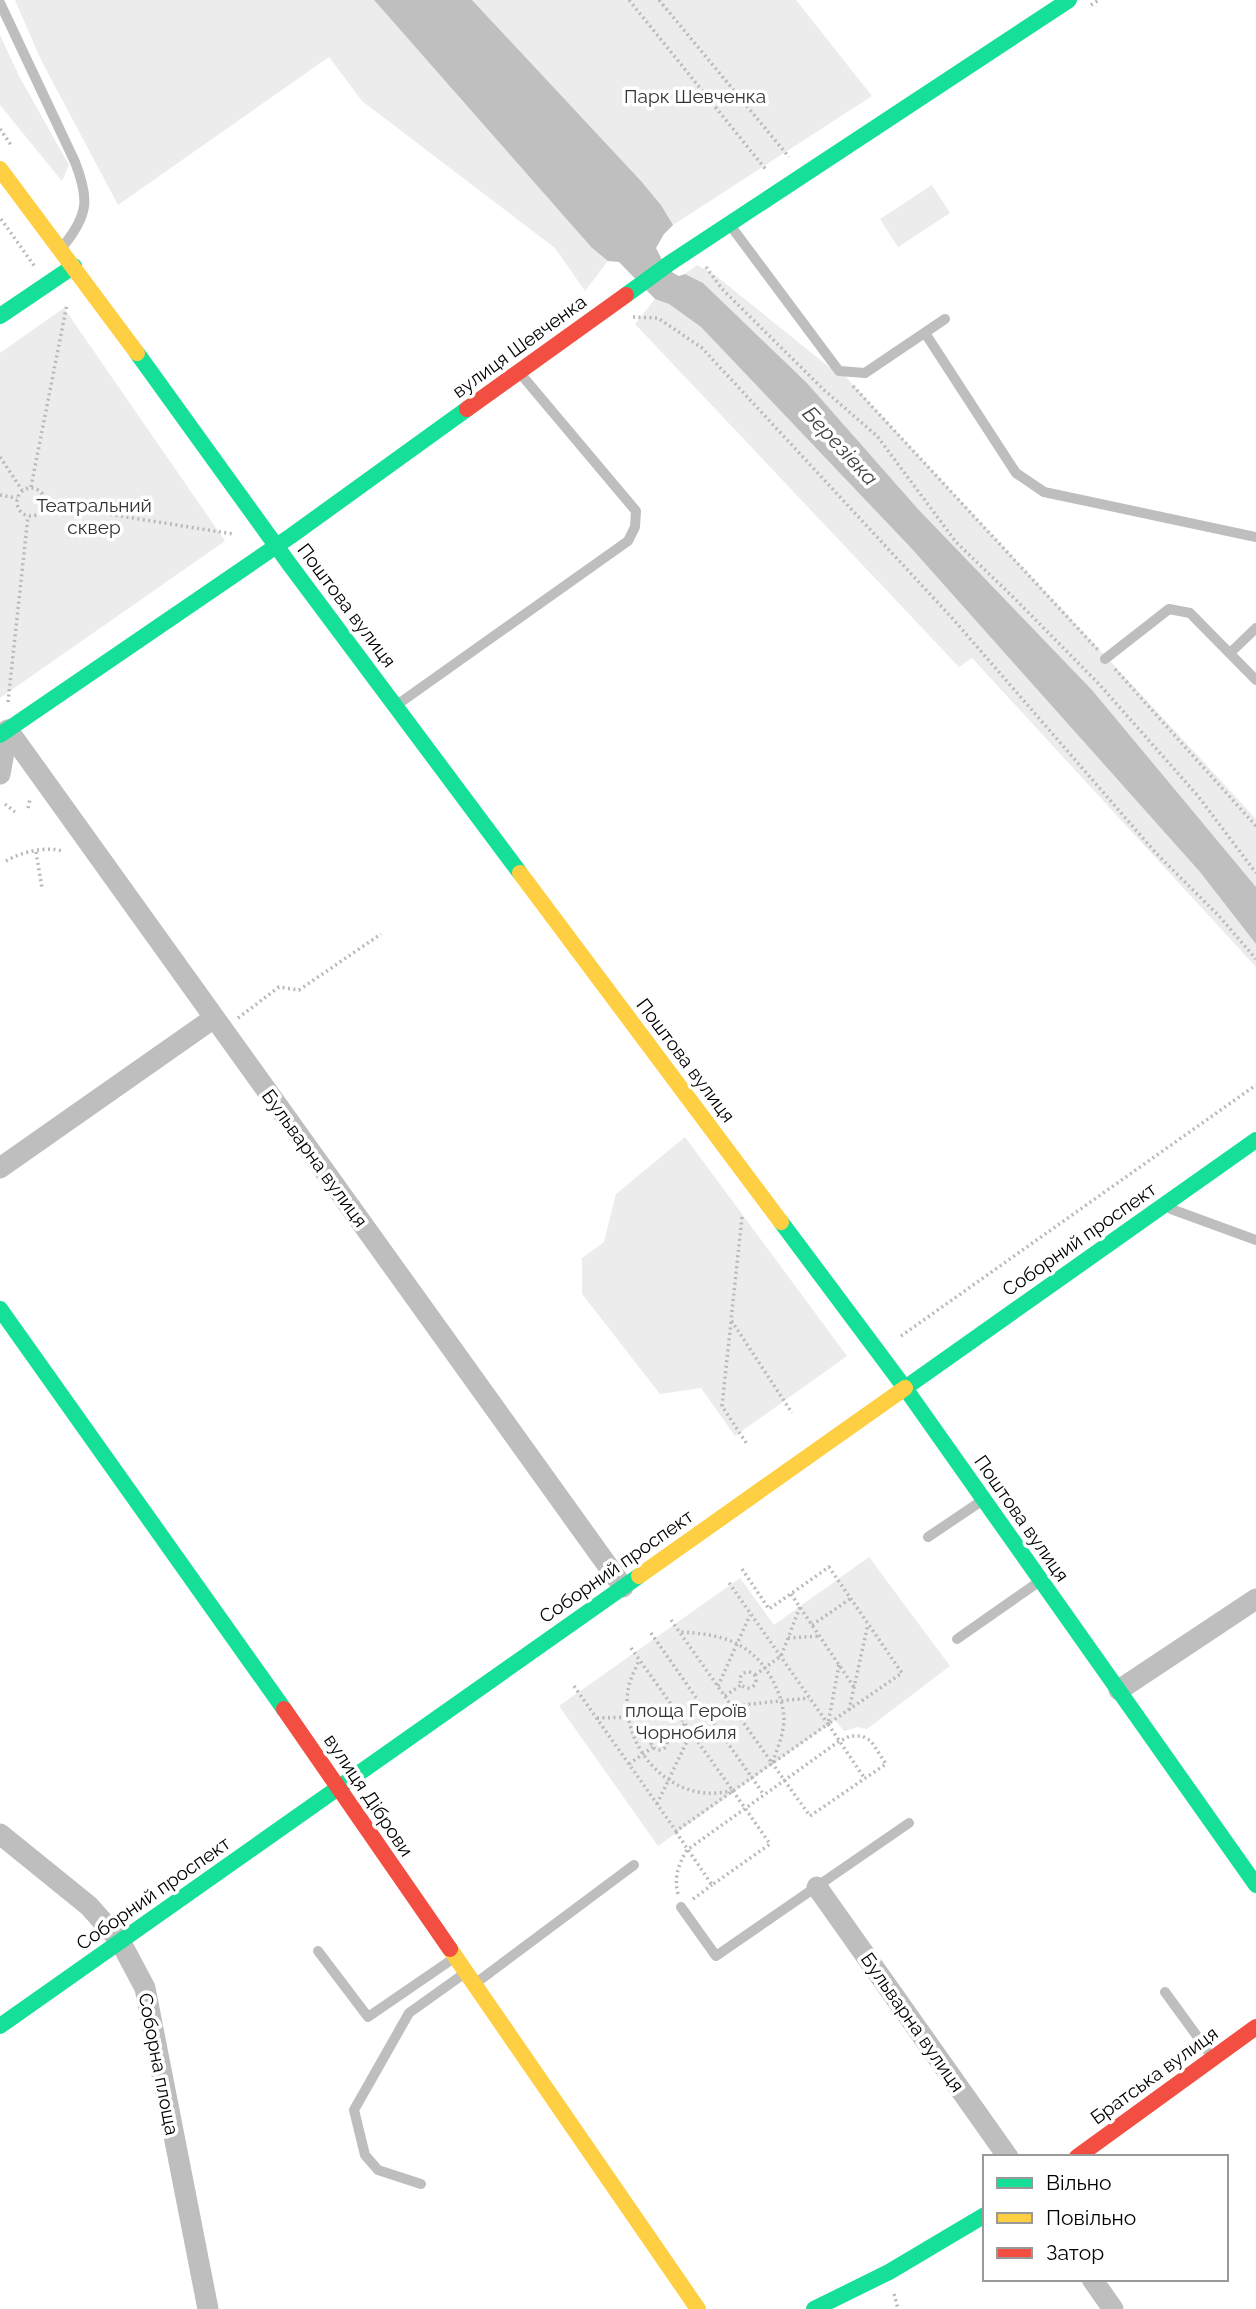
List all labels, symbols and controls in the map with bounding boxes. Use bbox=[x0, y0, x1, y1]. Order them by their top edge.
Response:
park label: Парк Шевченка bbox=[624, 85, 766, 107]
street label: вулиця Шевченка bbox=[448, 290, 590, 402]
water label: Березівка bbox=[797, 401, 883, 490]
park label: Театральний сквер bbox=[36, 494, 152, 538]
street label: Поштова вулиця bbox=[293, 539, 401, 671]
street label: Поштова вулиця bbox=[632, 994, 740, 1126]
street label: Бульварна вулиця bbox=[258, 1085, 372, 1231]
street label: Соборний проспект bbox=[998, 1178, 1160, 1300]
street label: Поштова вулиця bbox=[970, 1451, 1074, 1585]
street label: Соборний проспект bbox=[535, 1505, 697, 1627]
park label: площа Героїв Чорнобиля bbox=[625, 1699, 747, 1743]
street label: вулиця Діброви bbox=[320, 1730, 418, 1860]
street label: Соборний проспект bbox=[72, 1832, 234, 1954]
street label: Бульварна вулиця bbox=[857, 1948, 969, 2096]
street label: Соборна площа bbox=[134, 1991, 184, 2137]
street label: Братська вулиця bbox=[1086, 2022, 1222, 2128]
legend bbox=[983, 2155, 1228, 2281]
text: Вільно bbox=[1046, 2170, 1112, 2195]
text: Повільно bbox=[1046, 2205, 1136, 2230]
text: Затор bbox=[1046, 2240, 1104, 2265]

